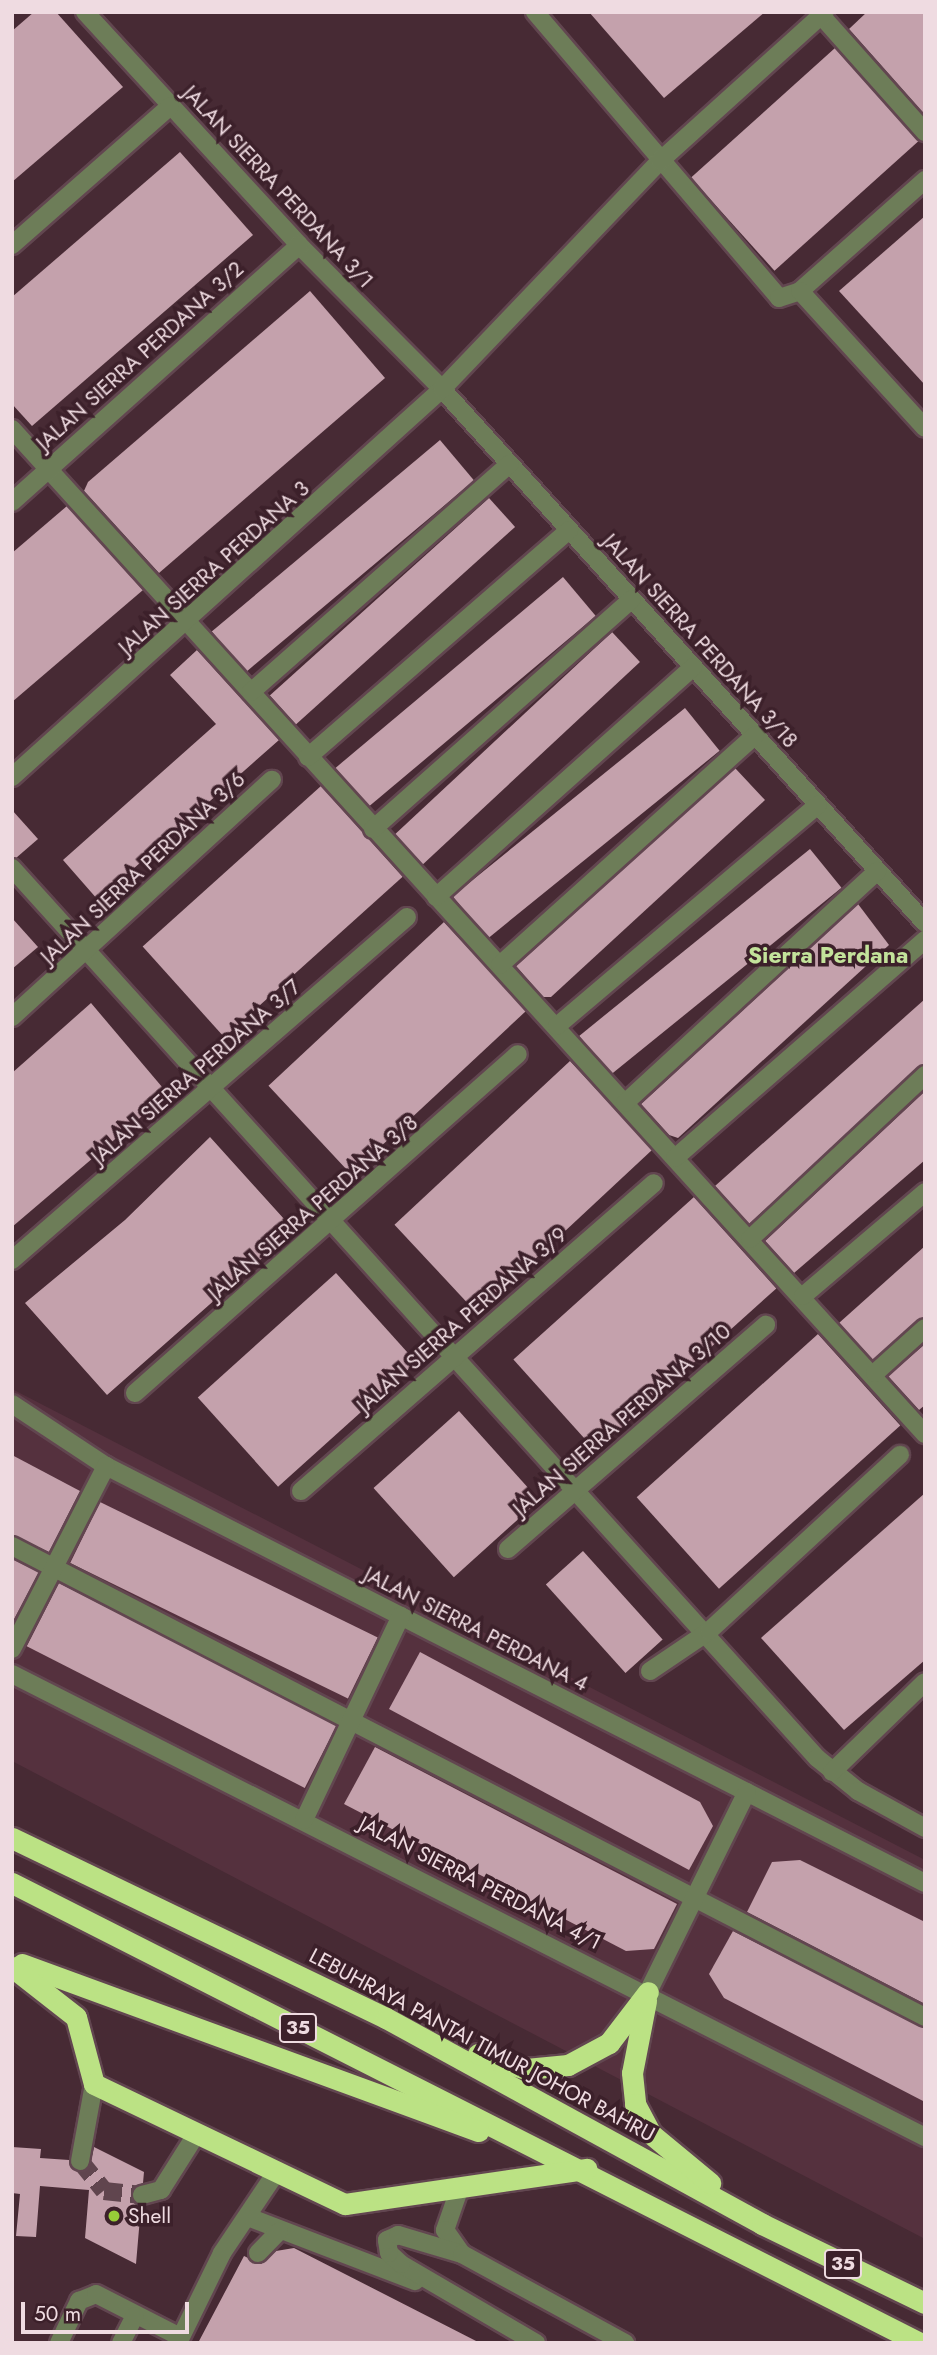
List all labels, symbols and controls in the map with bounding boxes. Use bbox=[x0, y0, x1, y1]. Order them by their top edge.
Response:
street label: JALAN SIERRA PERDANA 3/1 bbox=[178, 81, 378, 293]
street label: JALAN SIERRA PERDANA 3/2 bbox=[31, 256, 249, 456]
street label: JALAN SIERRA PERDANA 3 bbox=[114, 476, 314, 660]
street label: JALAN SIERRA PERDANA 3/18 bbox=[597, 529, 803, 753]
street label: JALAN SIERRA PERDANA 3/6 bbox=[36, 767, 250, 969]
district label: Sierra Perdana bbox=[748, 941, 908, 969]
street label: JALAN SIERRA PERDANA 3/7 bbox=[86, 974, 306, 1170]
street label: JALAN SIERRA PERDANA 3/8 bbox=[203, 1110, 423, 1306]
street label: JALAN SIERRA PERDANA 3/9 bbox=[352, 1222, 572, 1418]
street label: JALAN SIERRA PERDANA 3/10 bbox=[508, 1319, 736, 1521]
street label: JALAN SIERRA PERDANA 4 bbox=[360, 1561, 592, 1697]
street label: JALAN SIERRA PERDANA 4/1 bbox=[355, 1811, 605, 1955]
street label: LEBUHRAYA PANTAI TIMUR JOHOR BAHRU bbox=[305, 1943, 659, 2147]
road number: 35 bbox=[279, 2012, 317, 2044]
place label: Shell bbox=[128, 2203, 171, 2229]
marker: Shell bbox=[106, 2208, 122, 2224]
road number: 35 bbox=[824, 2248, 862, 2280]
scale bar bbox=[24, 2288, 192, 2332]
text: 50 m bbox=[34, 2299, 81, 2329]

